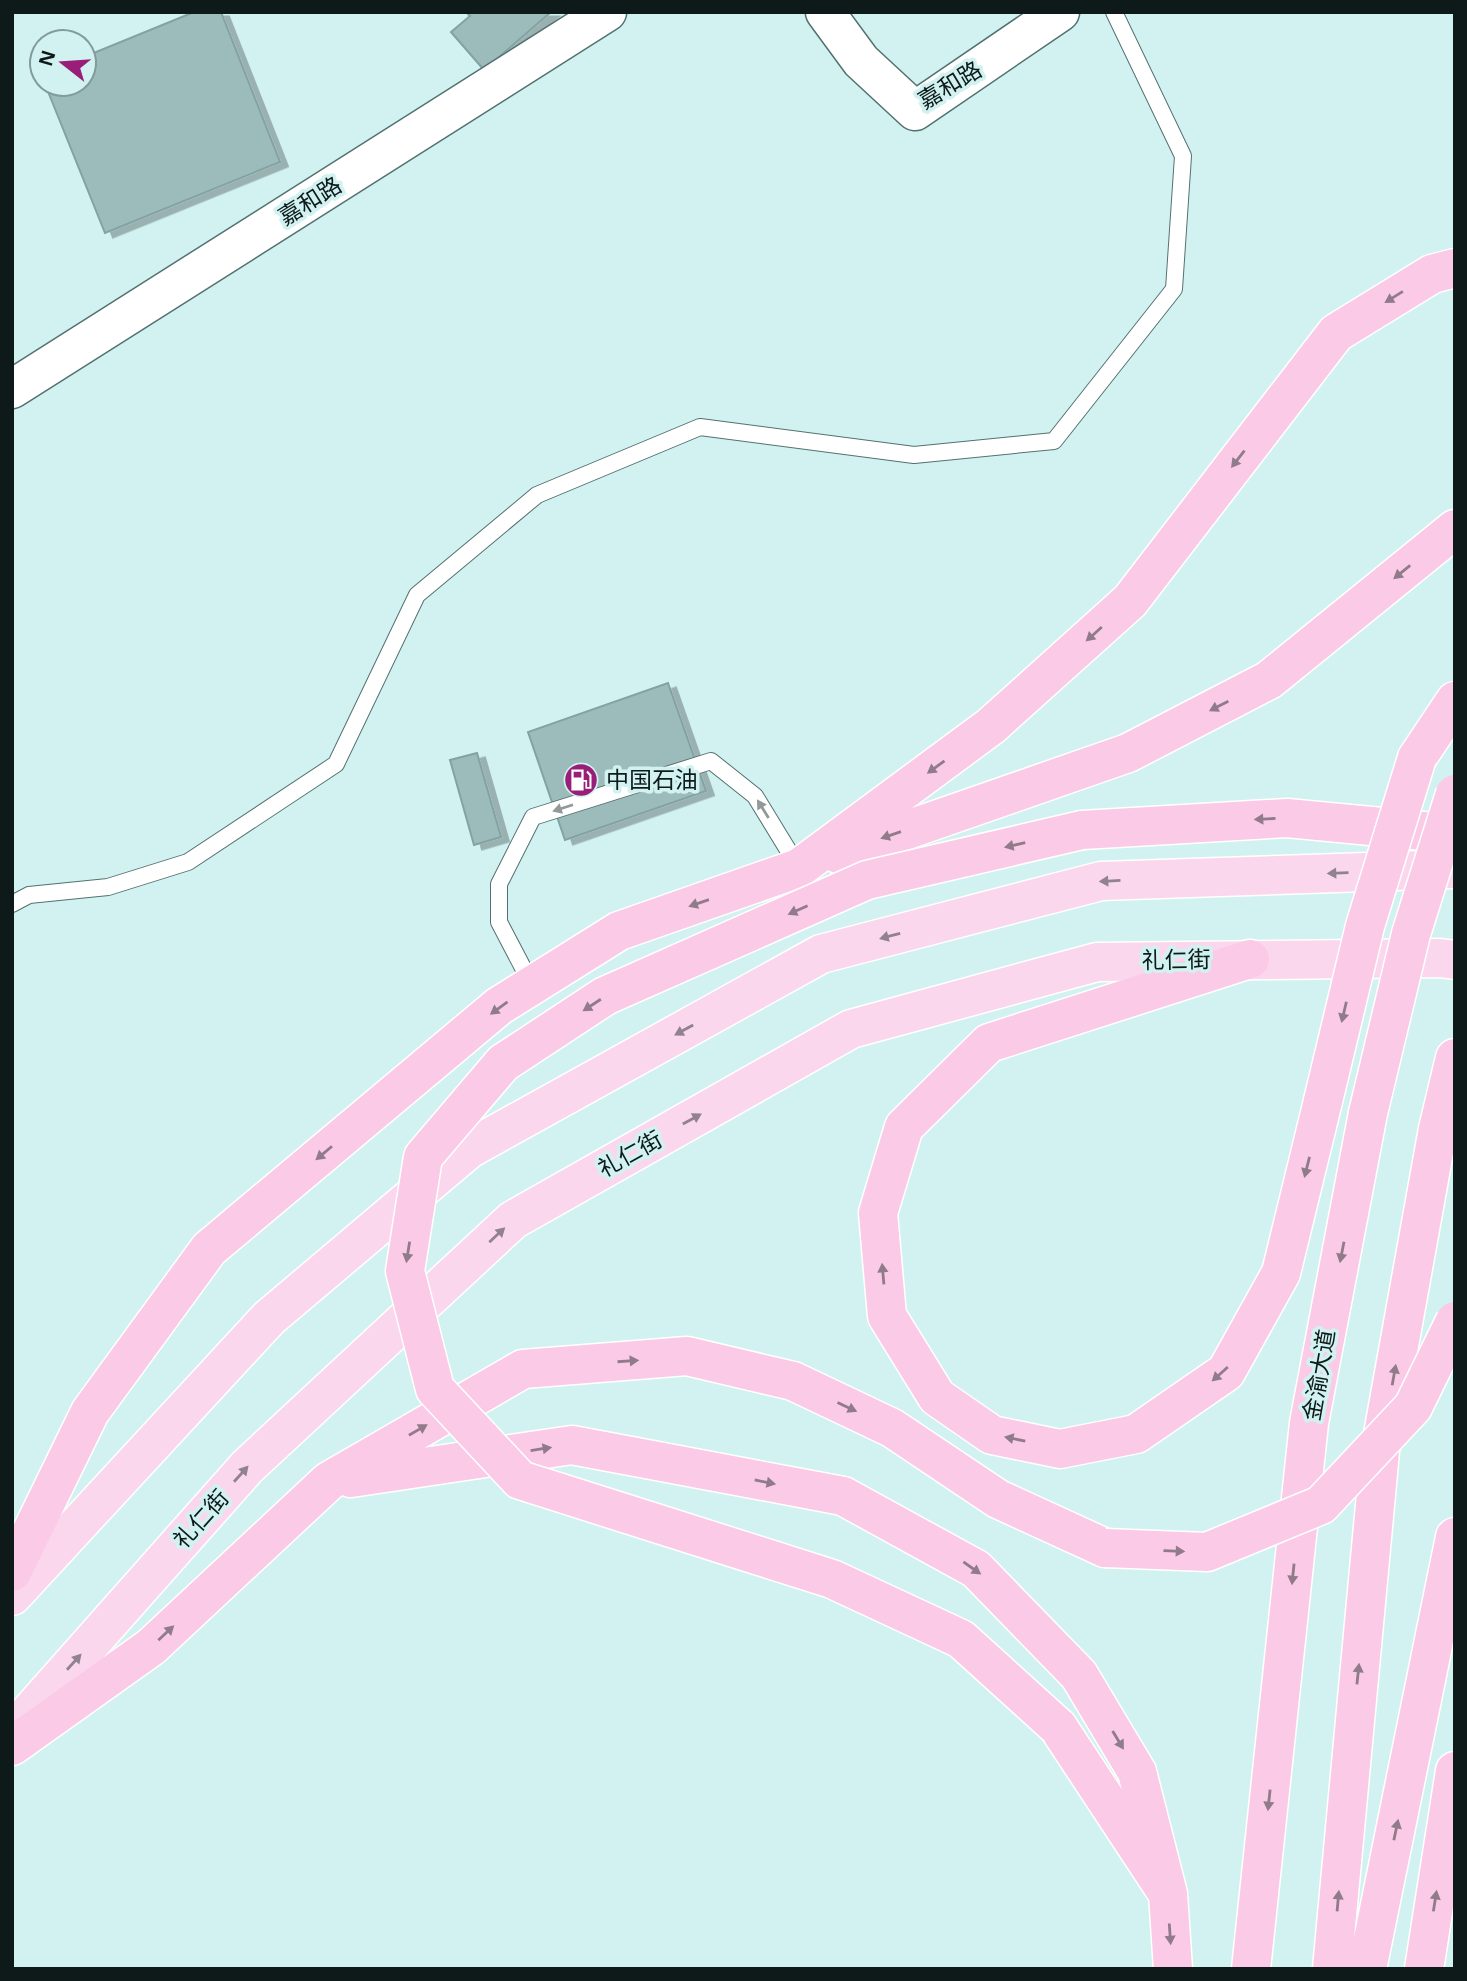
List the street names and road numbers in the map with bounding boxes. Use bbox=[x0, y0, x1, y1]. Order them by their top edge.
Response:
street label: 嘉和路 bbox=[912, 53, 987, 116]
street label: 嘉和路 bbox=[272, 168, 347, 232]
street label: 礼仁街 bbox=[1141, 942, 1211, 976]
street label: 礼仁街 bbox=[592, 1122, 667, 1184]
street label: 金渝大道 bbox=[1294, 1327, 1342, 1423]
street label: 礼仁街 bbox=[165, 1482, 235, 1555]

